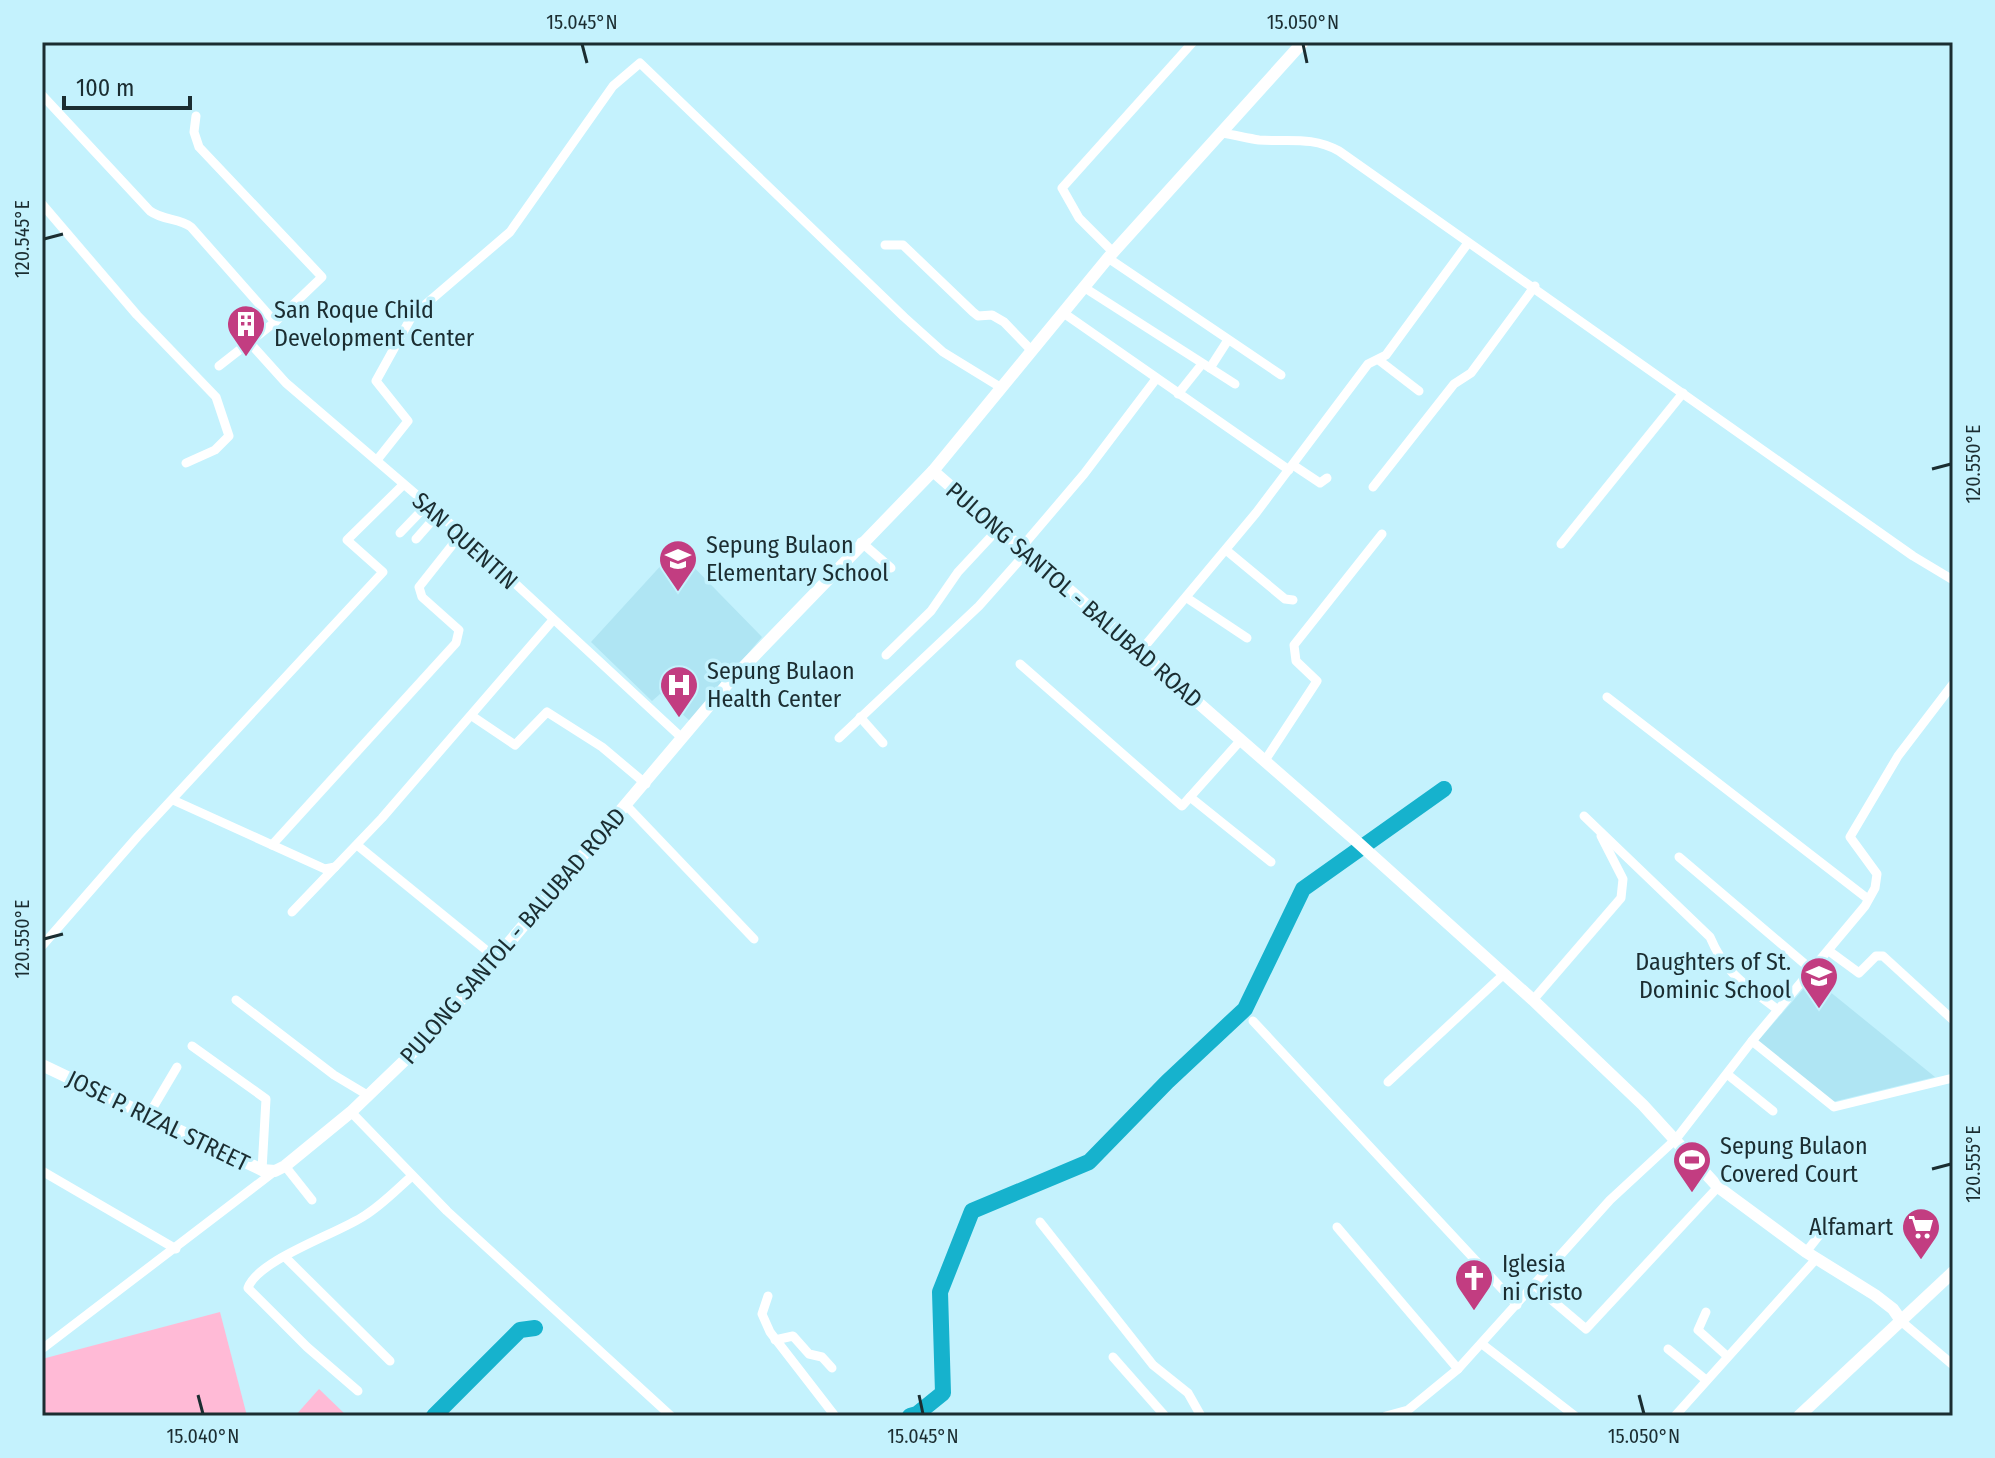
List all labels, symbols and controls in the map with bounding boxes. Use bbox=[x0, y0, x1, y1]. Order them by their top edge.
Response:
text: 15.045°N bbox=[546, 10, 618, 34]
text: 15.050°N bbox=[1267, 10, 1339, 34]
scale bar bbox=[64, 60, 190, 110]
text: 100 m bbox=[76, 74, 134, 102]
text: 120.545°E bbox=[10, 200, 34, 278]
place label: San Roque Child Development Center bbox=[274, 296, 475, 352]
building icon: San Roque Child Development Center bbox=[225, 303, 267, 358]
text: 120.550°E bbox=[1961, 425, 1985, 503]
street label: PULONG SANTOL - BALUBAD ROAD bbox=[940, 476, 1208, 714]
street label: SAN QUENTIN bbox=[407, 487, 523, 595]
place label: Sepung Bulaon Elementary School bbox=[706, 531, 889, 587]
school or university icon: Sepung Bulaon Elementary School bbox=[657, 538, 699, 593]
place label: Sepung Bulaon Health Center bbox=[707, 657, 855, 713]
hospital icon: Sepung Bulaon Health Center bbox=[658, 664, 700, 719]
street label: PULONG SANTOL - BALUBAD ROAD bbox=[394, 802, 632, 1070]
text: 120.550°E bbox=[10, 900, 34, 978]
place label: Daughters of St. Dominic School bbox=[1635, 948, 1791, 1004]
school or university icon: Daughters of St. Dominic School bbox=[1798, 955, 1840, 1010]
street label: JOSE P. RIZAL STREET bbox=[62, 1065, 254, 1177]
text: 120.555°E bbox=[1961, 1125, 1985, 1203]
place label: Sepung Bulaon Covered Court bbox=[1720, 1132, 1868, 1188]
sports icon: Sepung Bulaon Covered Court bbox=[1671, 1139, 1713, 1194]
supermarket icon: Alfamart bbox=[1900, 1206, 1942, 1261]
place label: Alfamart bbox=[1809, 1213, 1893, 1241]
place label: Iglesia ni Cristo bbox=[1502, 1250, 1583, 1306]
church icon: Iglesia ni Cristo bbox=[1453, 1257, 1495, 1312]
text: 15.040°N bbox=[166, 1424, 240, 1448]
text: 15.045°N bbox=[887, 1424, 959, 1448]
text: 15.050°N bbox=[1608, 1424, 1680, 1448]

